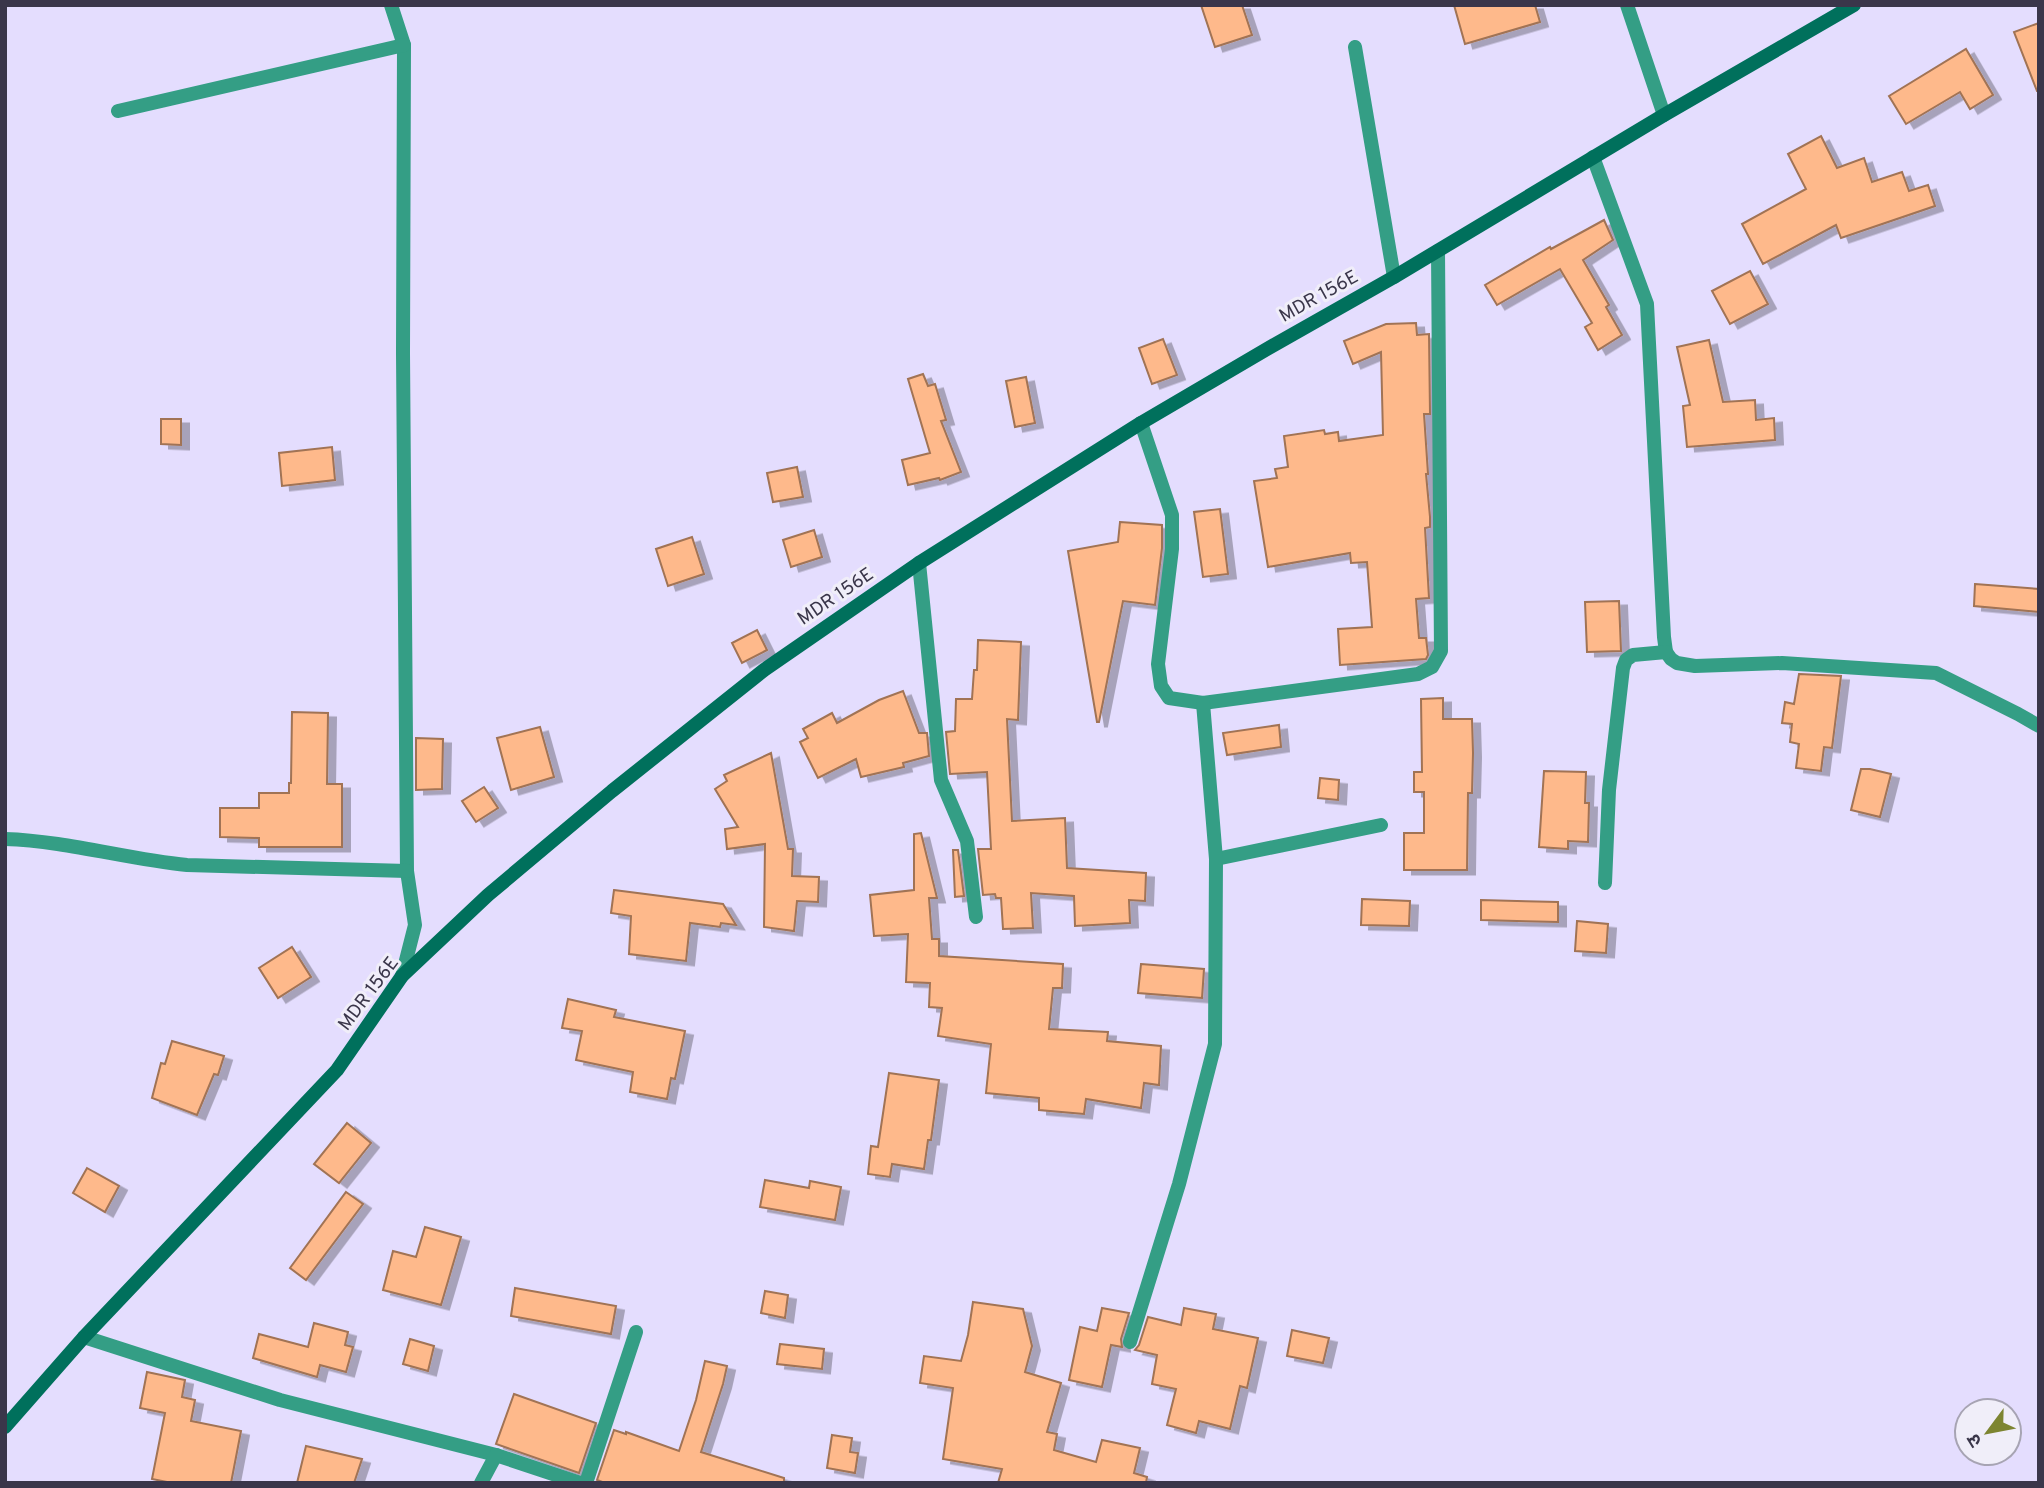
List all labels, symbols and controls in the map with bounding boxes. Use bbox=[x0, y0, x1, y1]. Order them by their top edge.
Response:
street label: MDR 156E bbox=[1275, 265, 1363, 329]
street label: MDR 156E bbox=[793, 563, 879, 631]
street label: MDR 156E bbox=[333, 952, 405, 1036]
north arrow bbox=[1953, 1397, 2023, 1467]
text: उ bbox=[1962, 1428, 1988, 1451]

